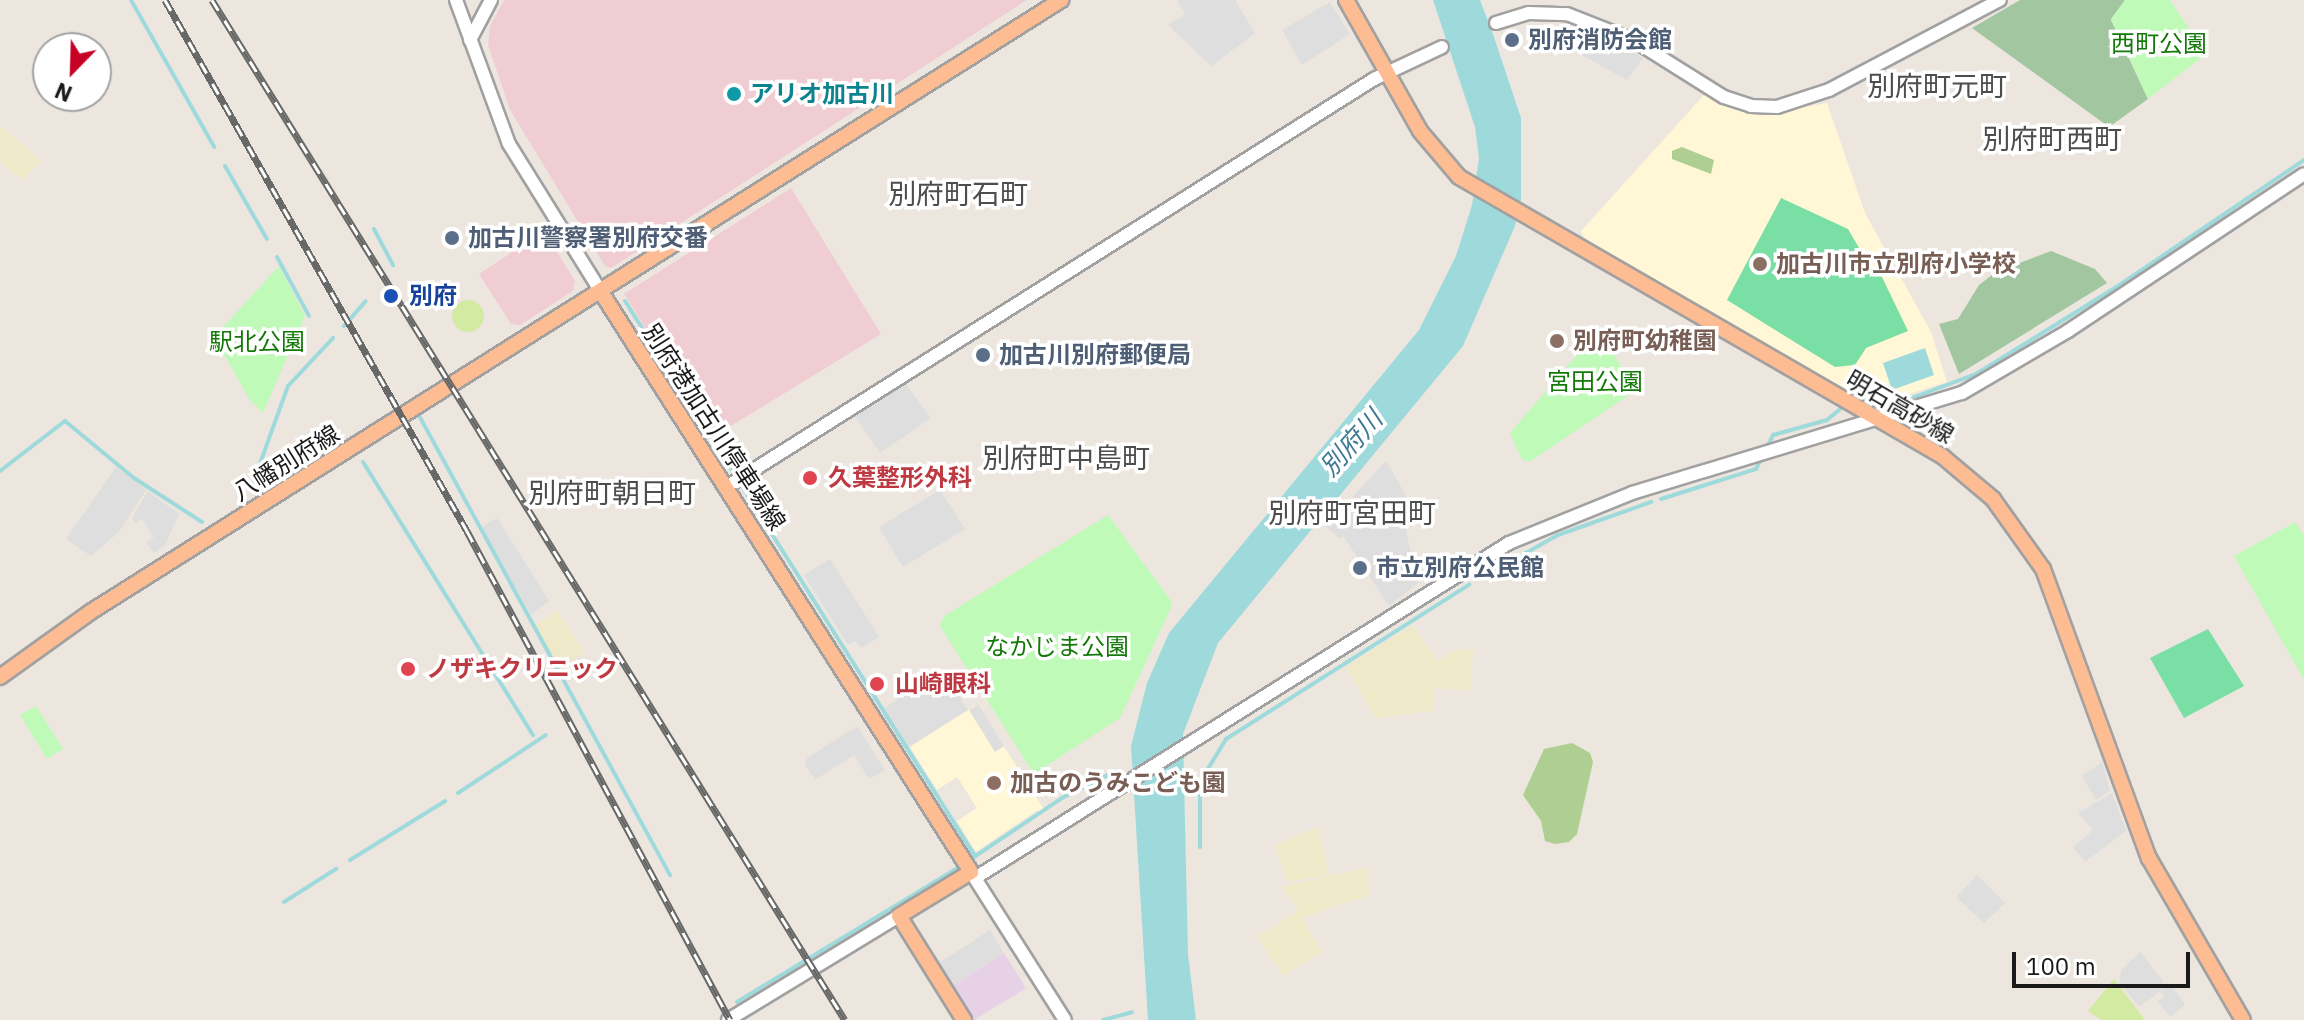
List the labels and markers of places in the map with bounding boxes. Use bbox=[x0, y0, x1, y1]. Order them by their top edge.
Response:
place label: 別府消防会館 bbox=[1528, 26, 1672, 54]
marker: 別府消防会館 bbox=[1503, 31, 1521, 49]
place label: アリオ加古川 bbox=[750, 80, 894, 108]
marker: アリオ加古川 bbox=[725, 85, 743, 103]
place label: 加古川警察署別府交番 bbox=[468, 224, 708, 252]
marker: 加古川警察署別府交番 bbox=[443, 229, 461, 247]
place label: 加古川市立別府小学校 bbox=[1776, 250, 2016, 278]
marker: 加古川市立別府小学校 bbox=[1751, 255, 1769, 273]
place label: 別府 bbox=[409, 282, 457, 310]
marker: 別府 bbox=[380, 285, 402, 307]
place label: 別府町幼稚園 bbox=[1573, 327, 1717, 355]
marker: 別府町幼稚園 bbox=[1548, 332, 1566, 350]
place label: 加古川別府郵便局 bbox=[999, 341, 1191, 369]
marker: 加古川別府郵便局 bbox=[974, 346, 992, 364]
place label: 久葉整形外科 bbox=[828, 464, 972, 492]
marker: 久葉整形外科 bbox=[799, 467, 821, 489]
place label: 市立別府公民館 bbox=[1376, 554, 1544, 582]
marker: 市立別府公民館 bbox=[1351, 559, 1369, 577]
place label: ノザキクリニック bbox=[426, 655, 618, 683]
marker: ノザキクリニック bbox=[397, 658, 419, 680]
place label: 山崎眼科 bbox=[895, 670, 991, 698]
marker: 山崎眼科 bbox=[866, 673, 888, 695]
place label: 加古のうみこども園 bbox=[1010, 769, 1226, 797]
marker: 加古のうみこども園 bbox=[985, 774, 1003, 792]

